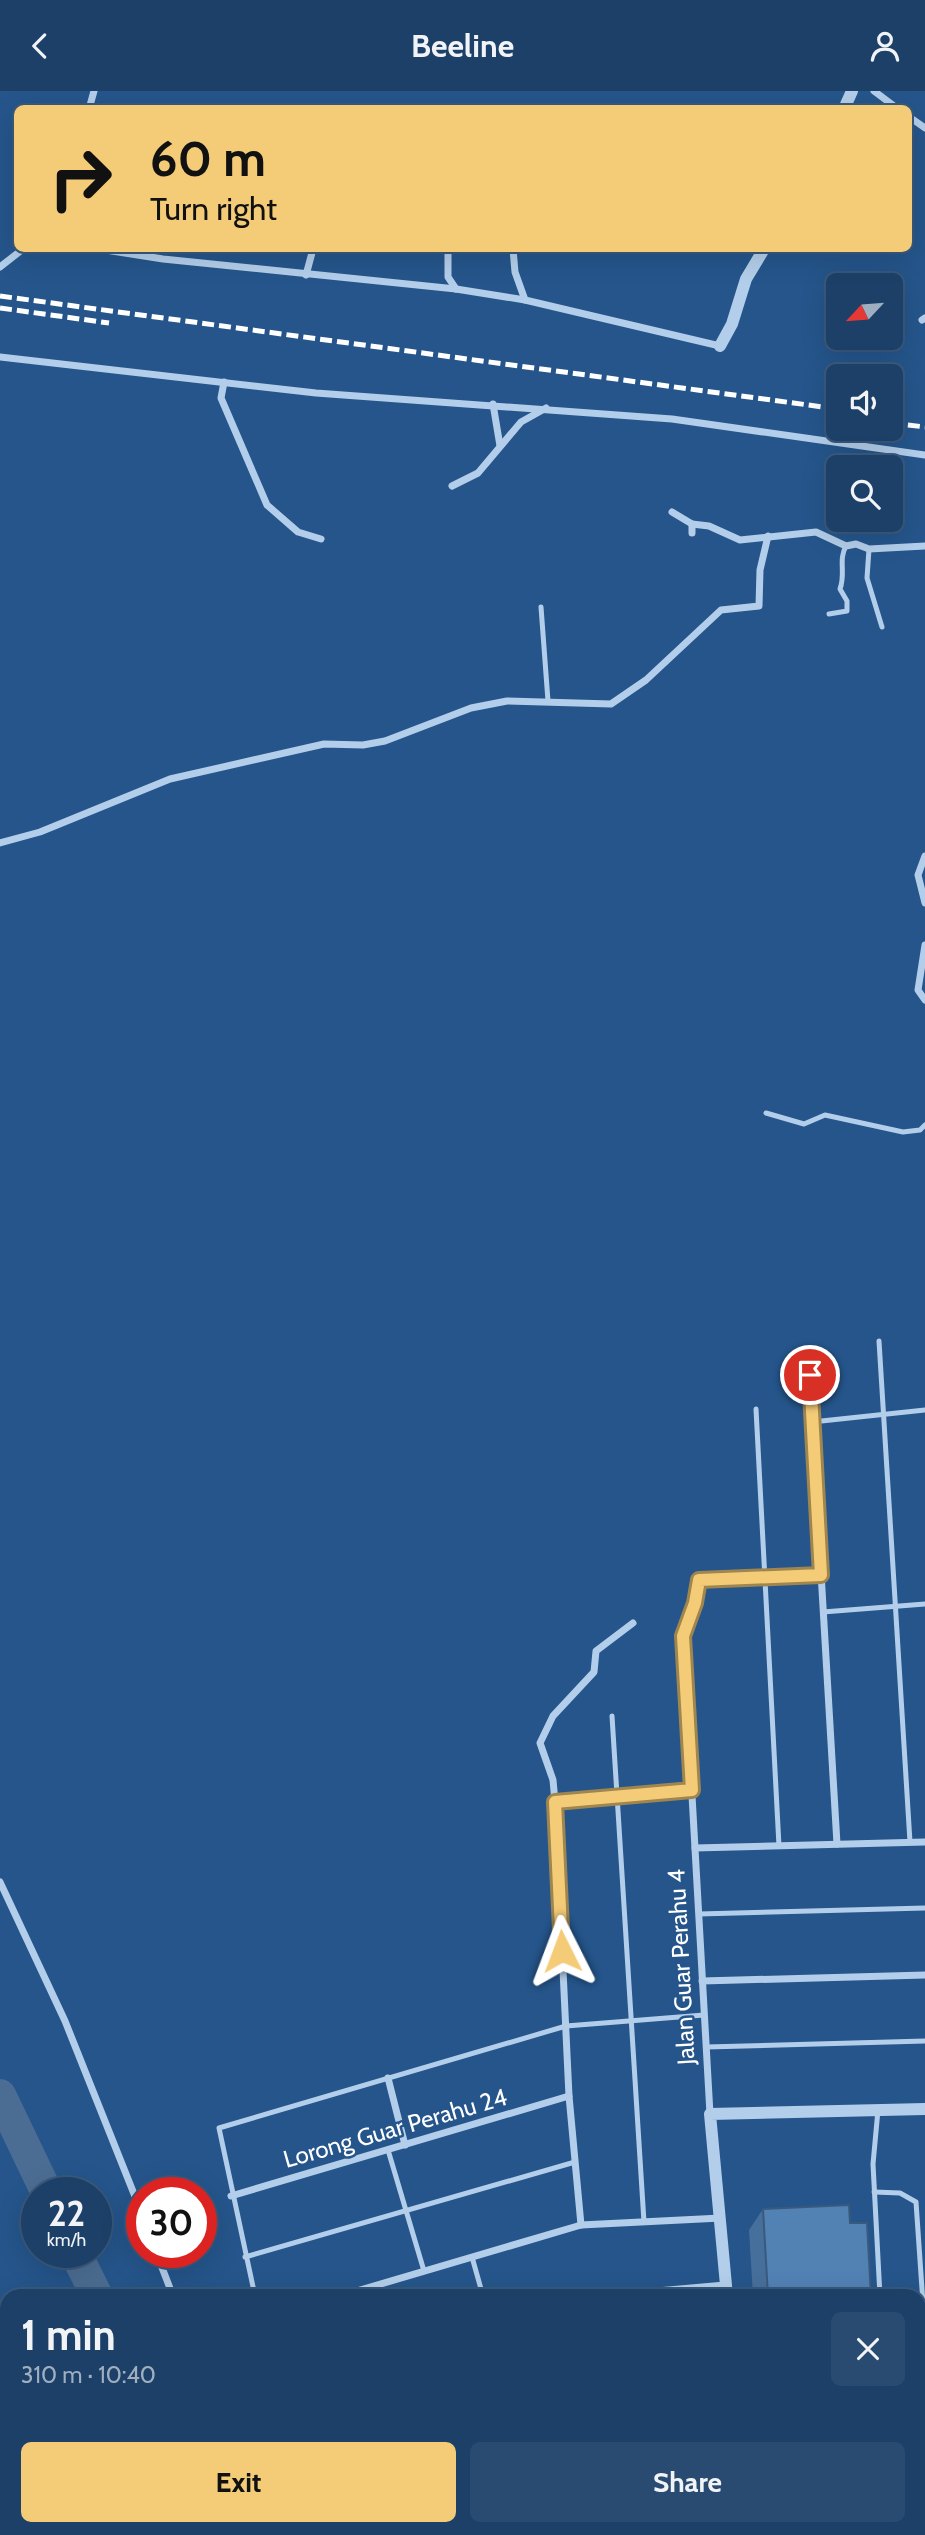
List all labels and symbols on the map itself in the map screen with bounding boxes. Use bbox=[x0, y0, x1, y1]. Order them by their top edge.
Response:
north arrow bbox=[826, 273, 903, 350]
pin bbox=[780, 1345, 840, 1405]
street label: Jalan Guar Perahu 4 bbox=[661, 1868, 701, 2067]
position arrow bbox=[525, 1914, 599, 1988]
street label: Lorong Guar Perahu 24 bbox=[280, 2082, 510, 2174]
speed limit sign: 30 bbox=[126, 2177, 217, 2268]

